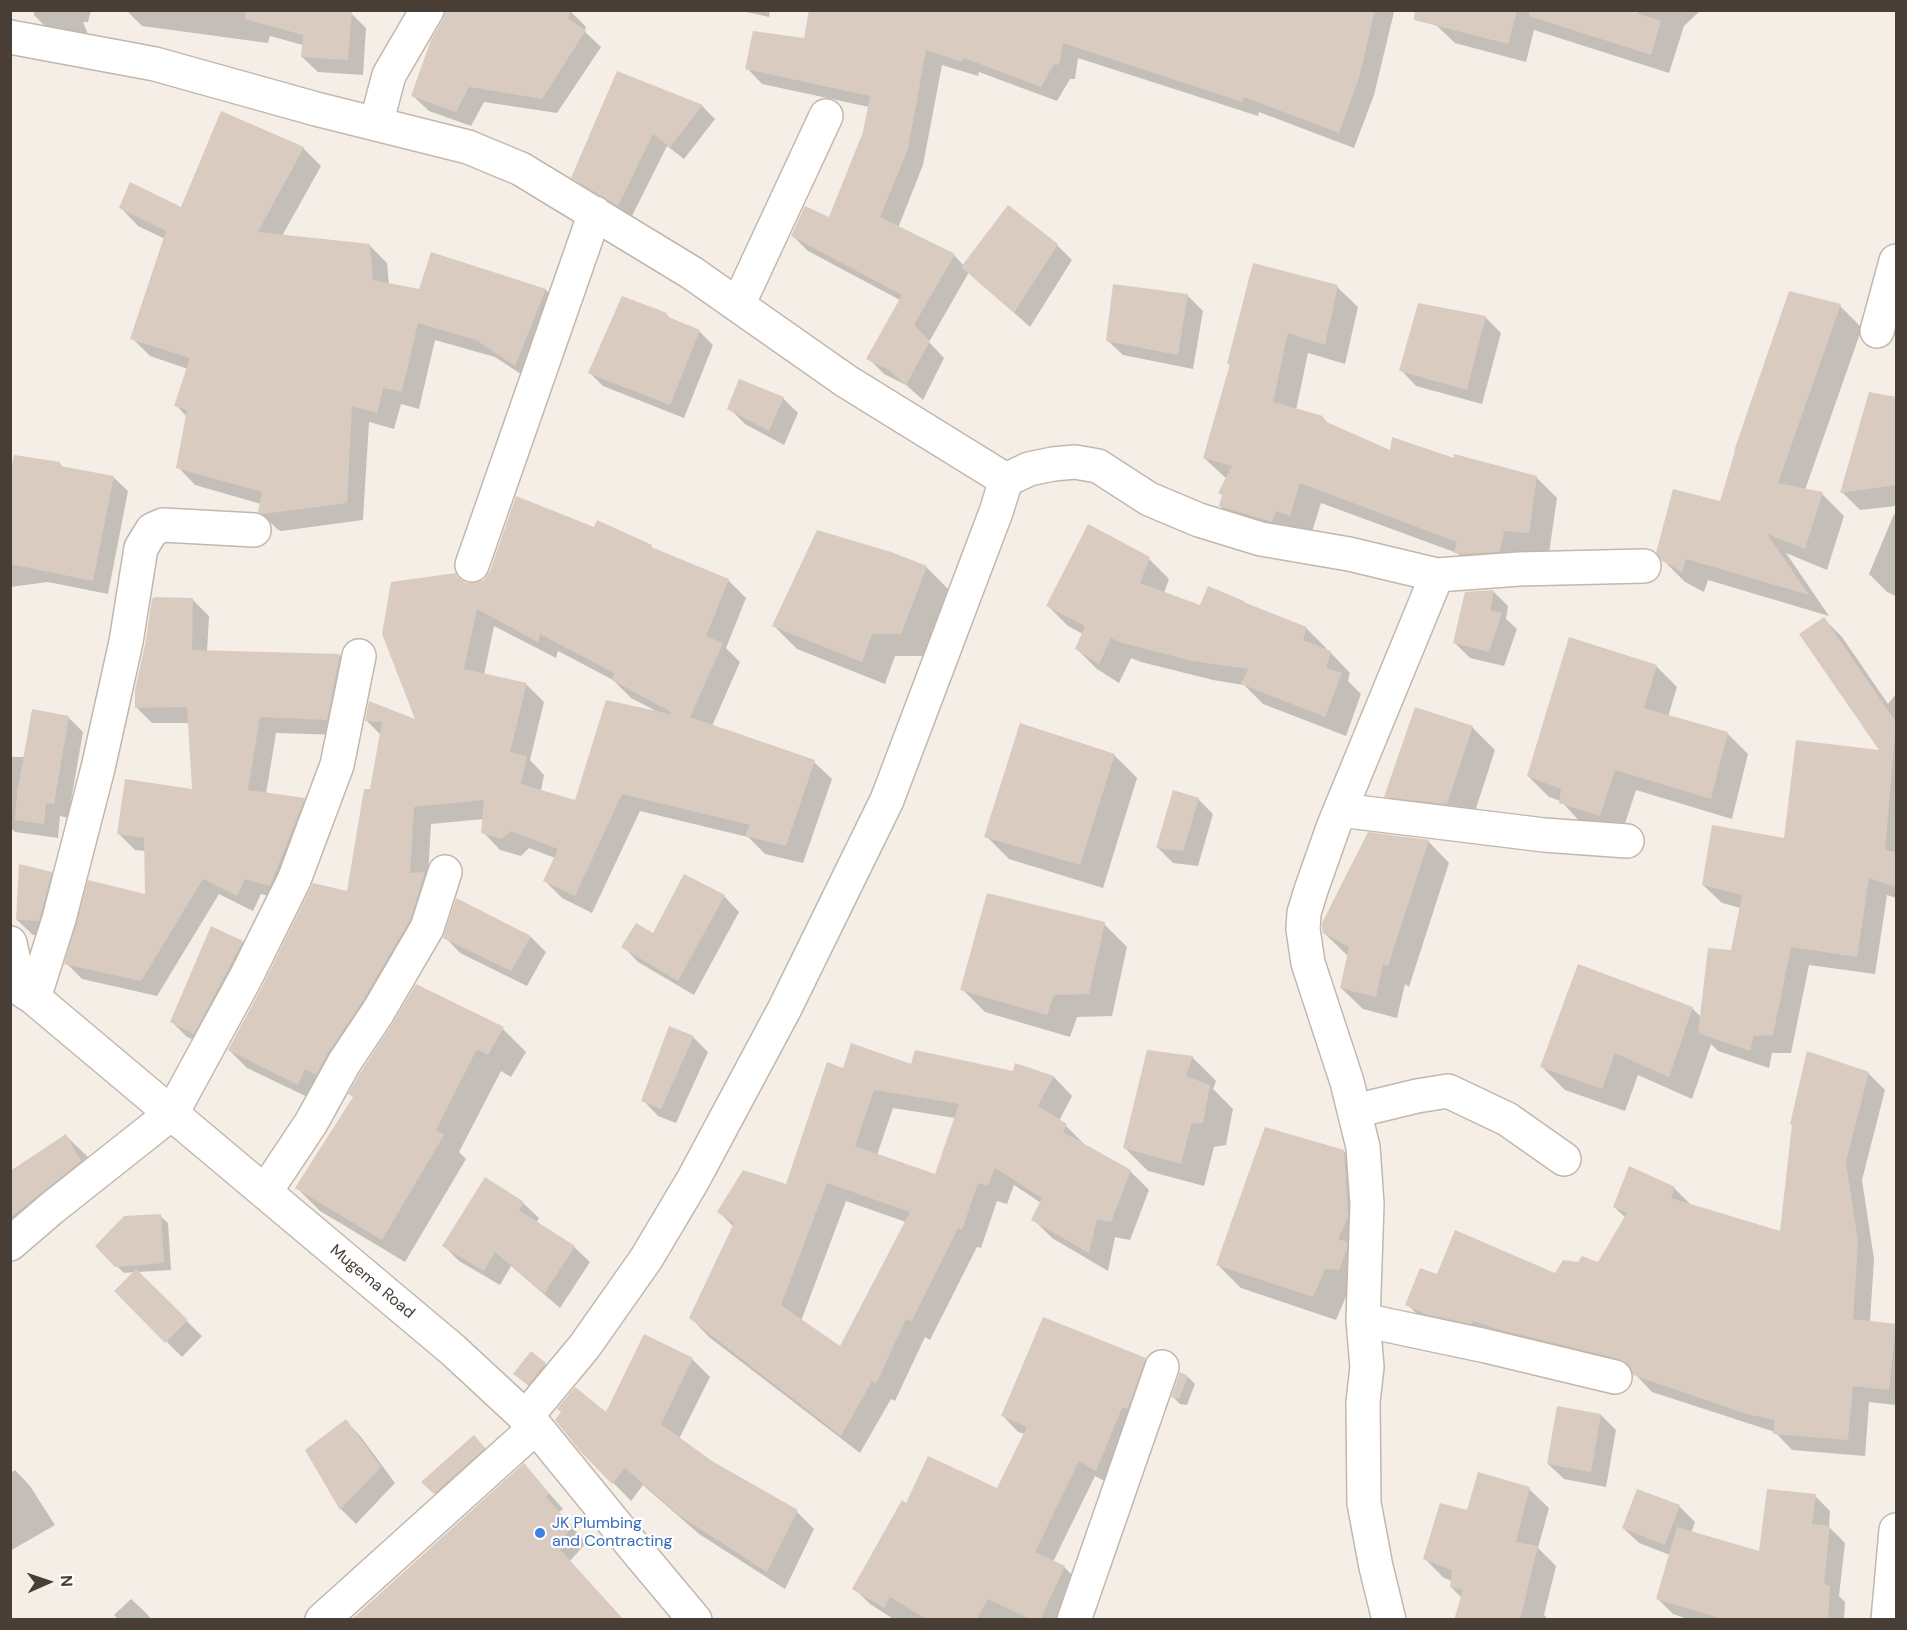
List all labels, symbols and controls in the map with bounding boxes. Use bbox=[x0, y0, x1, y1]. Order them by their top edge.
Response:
street label: Mugema Road bbox=[326, 1241, 418, 1323]
place label: JK Plumbing and Contracting bbox=[552, 1514, 672, 1552]
marker: JK Plumbing and Contracting bbox=[533, 1526, 547, 1540]
north arrow bbox=[18, 1552, 78, 1612]
text: N bbox=[56, 1575, 77, 1587]

